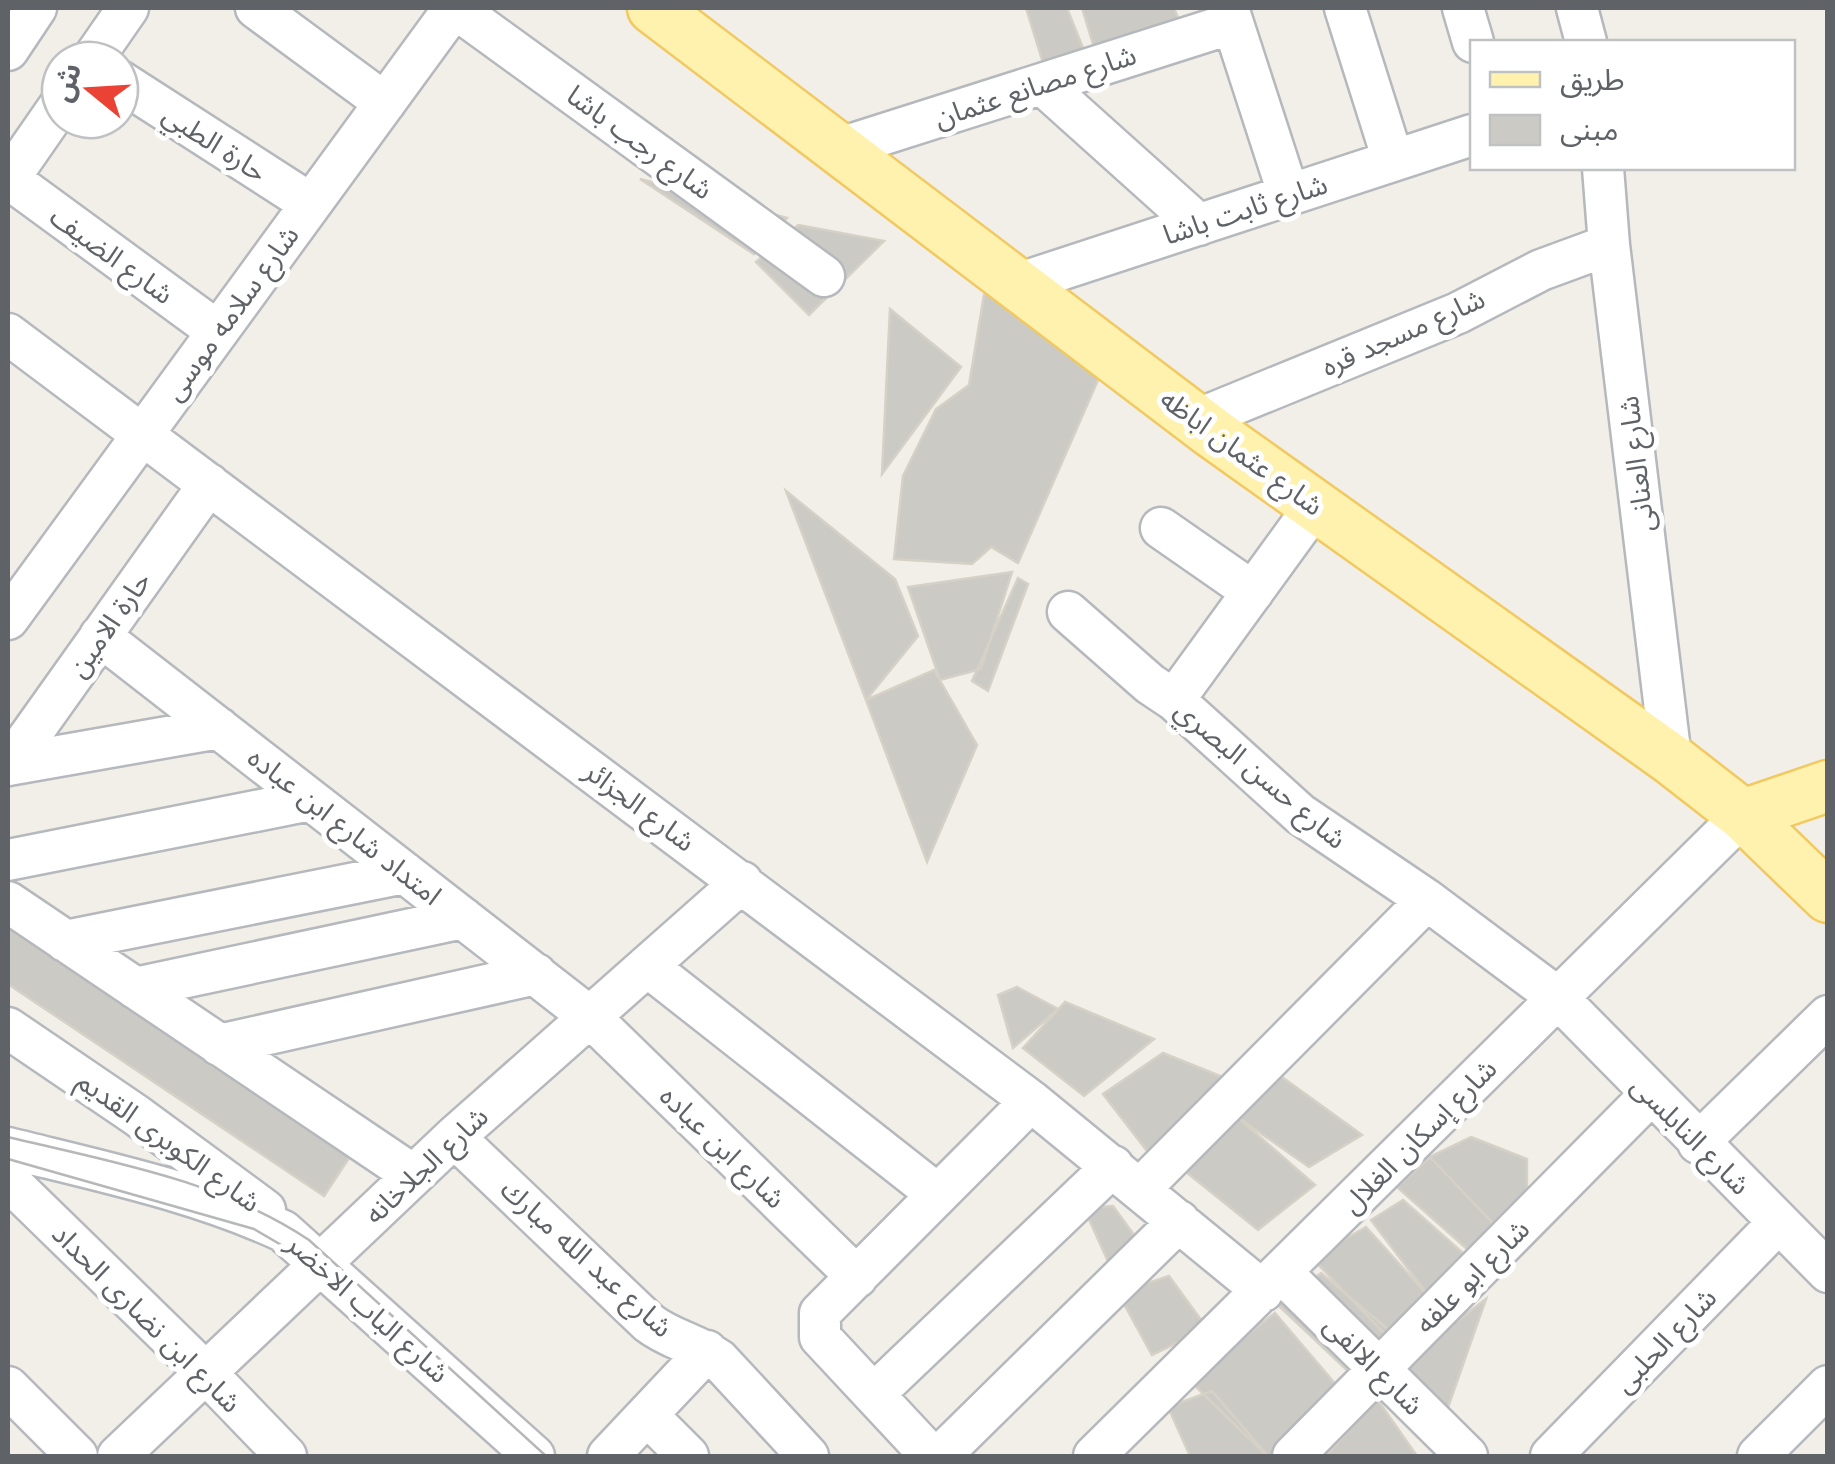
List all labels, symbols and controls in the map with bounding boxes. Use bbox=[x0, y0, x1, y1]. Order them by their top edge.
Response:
street label: شارع مصانع عثمان bbox=[930, 37, 1141, 138]
north arrow bbox=[40, 40, 140, 140]
legend bbox=[1470, 40, 1795, 170]
text: ش bbox=[44, 59, 88, 106]
text: طريق bbox=[1560, 61, 1625, 98]
street label: شارع رجب باشا bbox=[558, 78, 720, 210]
street label: حارة الطبي bbox=[154, 97, 273, 193]
text: مبنى bbox=[1560, 111, 1618, 147]
street label: شارع ثابت باشا bbox=[1159, 166, 1333, 255]
street label: شارع الضيف bbox=[41, 199, 180, 314]
street label: شارع سلامه موسى bbox=[156, 219, 309, 409]
street label: شارع مسجد قره bbox=[1316, 281, 1492, 387]
street label: شارع عثمان اباظه bbox=[1151, 381, 1330, 526]
street label: شارع العنانى bbox=[1611, 394, 1665, 534]
street label: حارة الامين bbox=[60, 564, 158, 684]
street label: شارع حسن البصري bbox=[1165, 692, 1354, 859]
street label: امتداد شارع ابن عباده bbox=[239, 740, 448, 915]
street label: شارع الجزائر bbox=[575, 753, 702, 862]
street label: شارع إسكان الغلال bbox=[1334, 1051, 1506, 1223]
street label: شارع الكوبرى القديم bbox=[68, 1063, 267, 1223]
street label: شارع النابلسى bbox=[1622, 1068, 1758, 1204]
street label: شارع ابن عباده bbox=[650, 1079, 793, 1218]
street label: شارع الجلاخانه bbox=[357, 1099, 498, 1234]
street label: شارع عبد الله مبارك bbox=[491, 1172, 680, 1347]
street label: شارع ابو علفه bbox=[1408, 1212, 1539, 1343]
street label: شارع ابن نضارى الحداد bbox=[43, 1216, 249, 1422]
street label: شارع الباب الاخضر bbox=[276, 1225, 456, 1393]
street label: شارع الحلبى bbox=[1607, 1280, 1726, 1402]
street label: شارع الالفى bbox=[1314, 1308, 1431, 1425]

